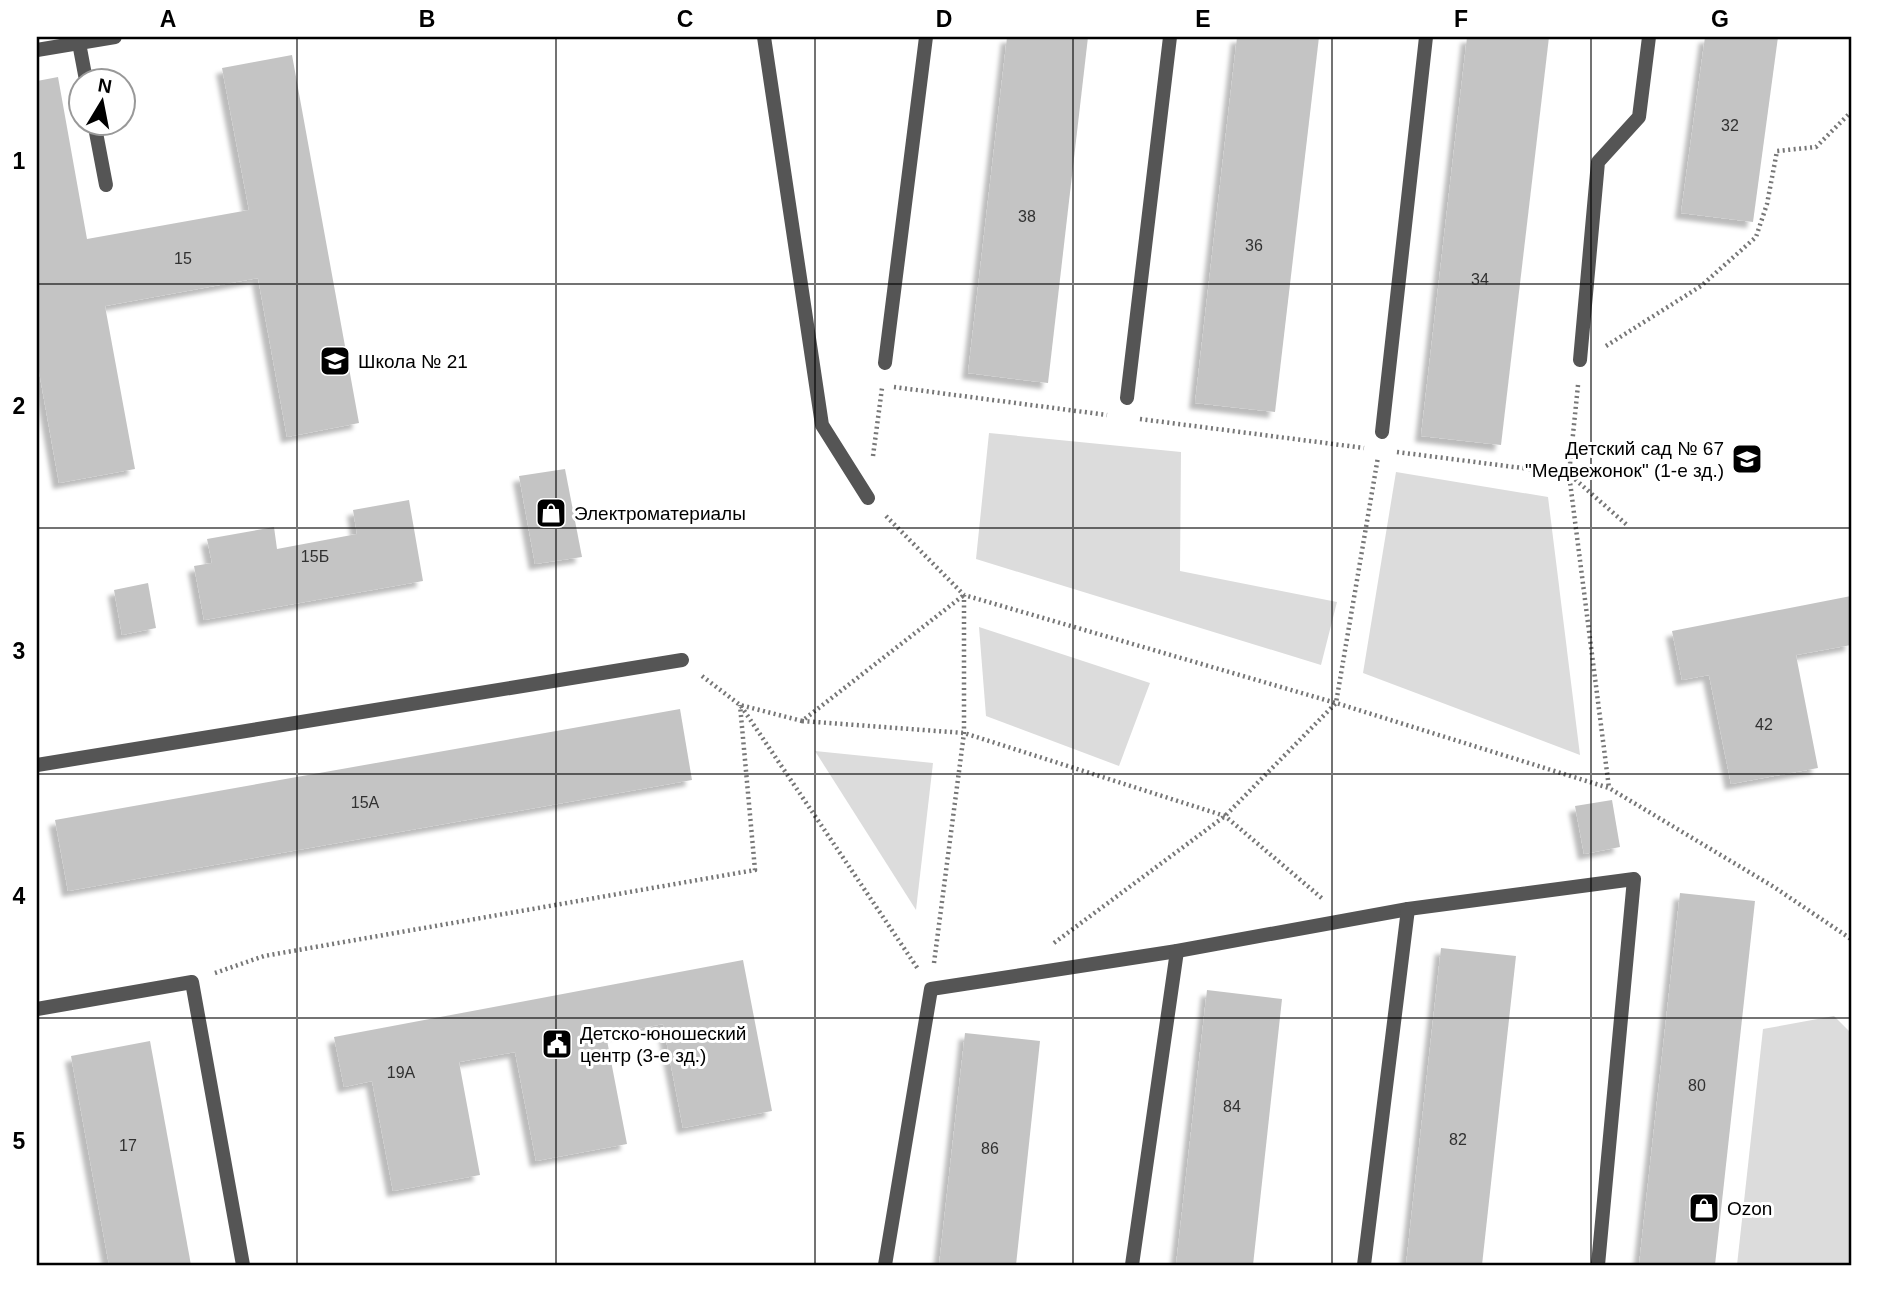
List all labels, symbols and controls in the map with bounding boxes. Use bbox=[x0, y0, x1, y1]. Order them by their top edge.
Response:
text: A bbox=[160, 6, 176, 32]
text: B bbox=[419, 6, 435, 32]
text: C bbox=[677, 6, 693, 32]
text: D bbox=[936, 6, 952, 32]
text: E bbox=[1195, 6, 1211, 32]
text: F bbox=[1454, 6, 1468, 32]
text: G bbox=[1711, 6, 1729, 32]
north arrow bbox=[66, 66, 136, 136]
text: N bbox=[96, 74, 113, 97]
house number: 32 bbox=[1721, 117, 1739, 134]
text: 1 bbox=[13, 148, 26, 174]
house number: 38 bbox=[1018, 208, 1036, 225]
house number: 36 bbox=[1245, 237, 1263, 254]
house number: 15 bbox=[174, 250, 192, 267]
house number: 34 bbox=[1471, 271, 1489, 288]
school or university icon: Школа № 21 bbox=[318, 344, 352, 378]
place label: Школа № 21 bbox=[358, 351, 468, 372]
text: 2 bbox=[13, 393, 25, 419]
place label: Детский сад № 67 "Медвежонок" (1-е зд.) bbox=[1525, 438, 1724, 481]
school or university icon: Детский сад № 67 "Медвежонок" (1-е зд.) bbox=[1730, 442, 1764, 476]
shop icon: Электроматериалы bbox=[534, 496, 568, 530]
place label: Электроматериалы bbox=[574, 503, 746, 524]
house number: 15Б bbox=[301, 548, 329, 565]
text: 3 bbox=[13, 638, 25, 664]
house number: 42 bbox=[1755, 716, 1773, 733]
house number: 15А bbox=[351, 794, 380, 811]
text: 4 bbox=[13, 883, 26, 909]
place label: Детско-юношеский центр (3-е зд.) bbox=[580, 1023, 746, 1066]
public building icon: Детско-юношеский центр (3-е зд.) bbox=[540, 1027, 574, 1061]
house number: 19А bbox=[387, 1064, 416, 1081]
house number: 80 bbox=[1688, 1077, 1706, 1094]
house number: 84 bbox=[1223, 1098, 1241, 1115]
text: 5 bbox=[13, 1128, 26, 1154]
house number: 82 bbox=[1449, 1131, 1467, 1148]
house number: 17 bbox=[119, 1137, 137, 1154]
house number: 86 bbox=[981, 1140, 999, 1157]
shop icon: Ozon bbox=[1687, 1191, 1721, 1225]
place label: Ozon bbox=[1727, 1198, 1772, 1219]

